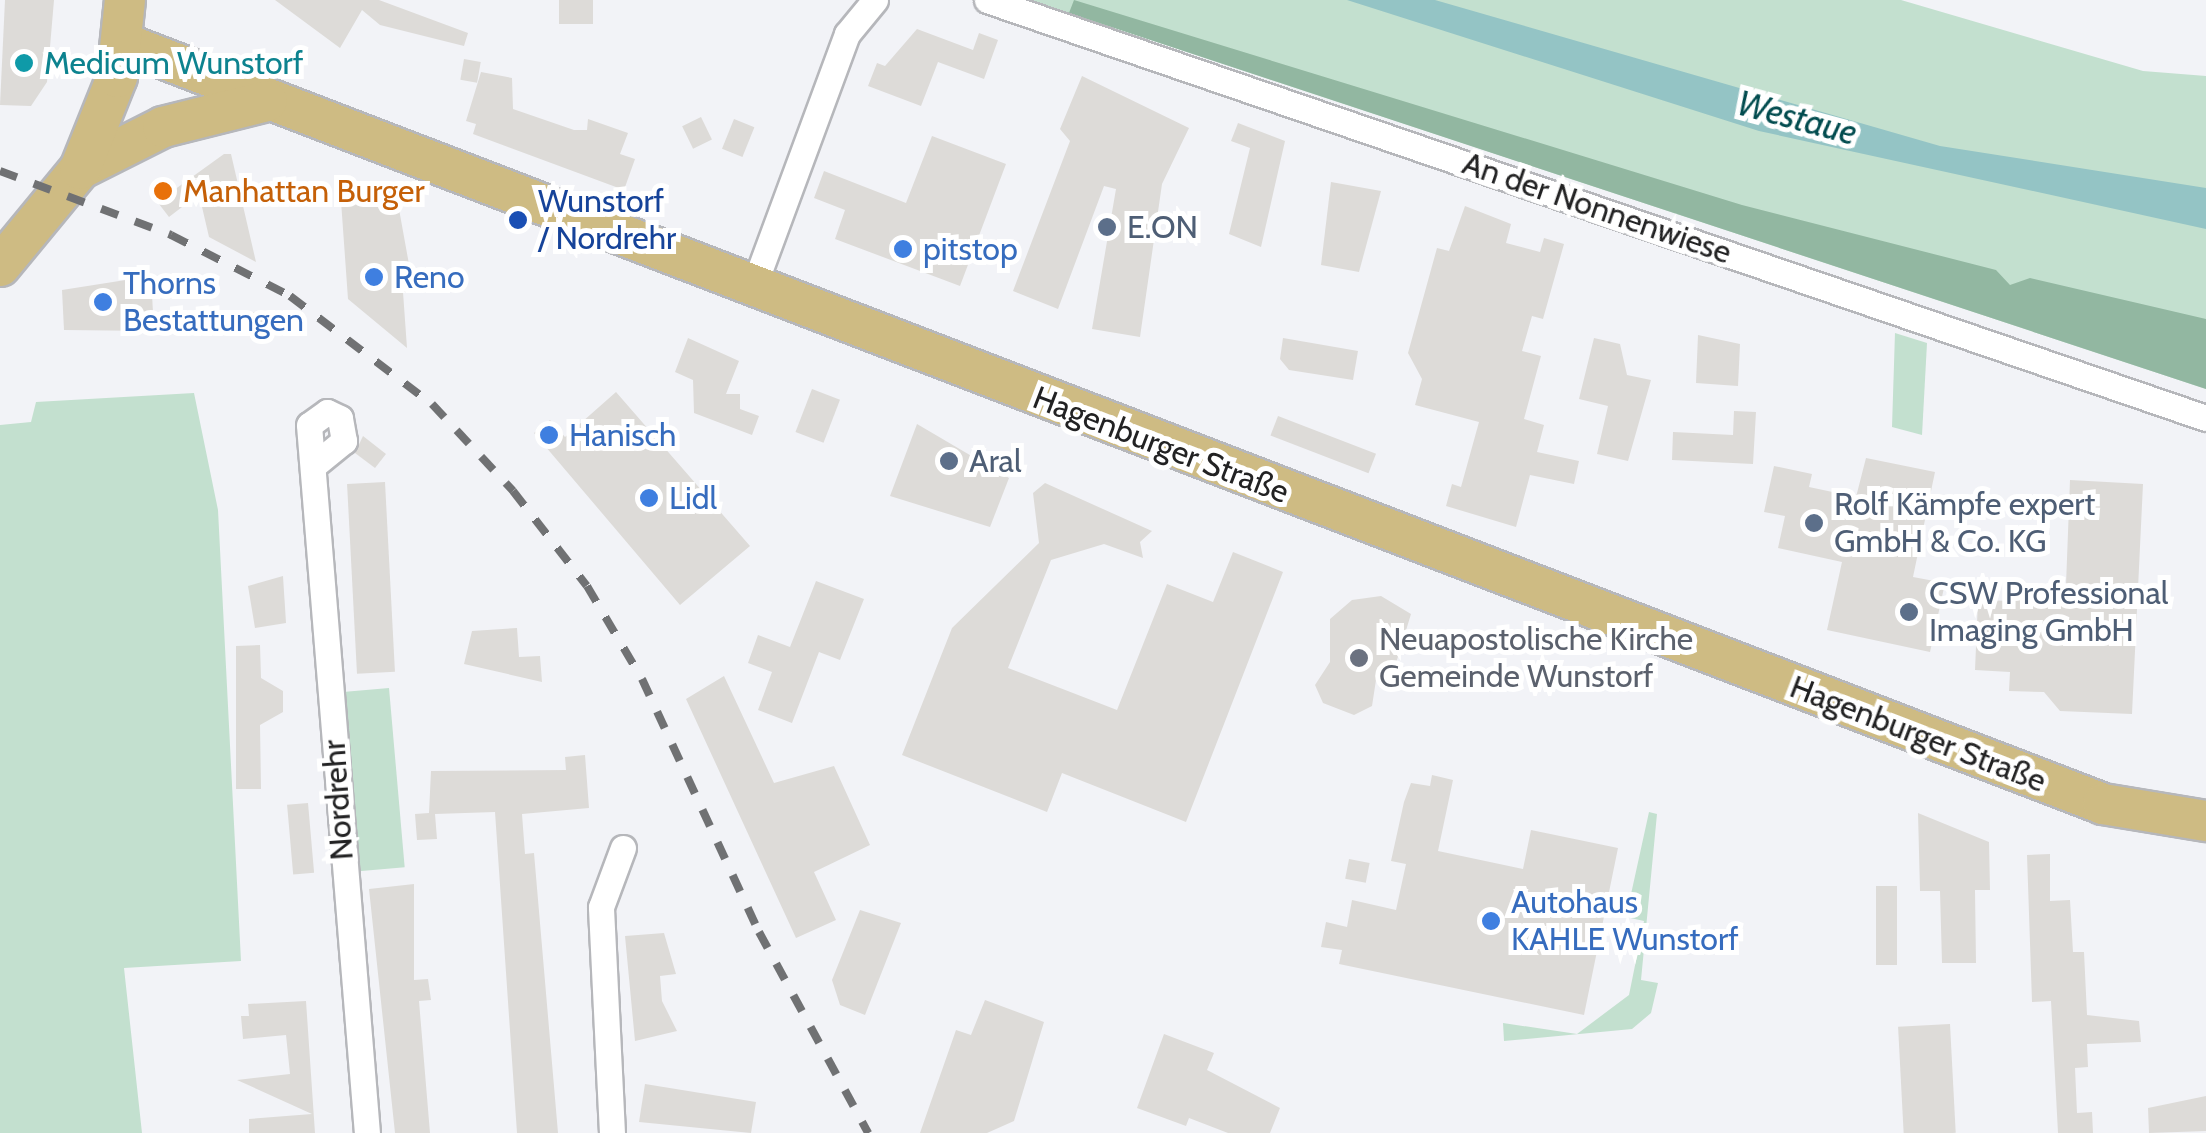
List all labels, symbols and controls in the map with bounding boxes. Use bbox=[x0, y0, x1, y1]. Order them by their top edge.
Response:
place label: Medicum Wunstorf bbox=[44, 44, 303, 82]
marker: Medicum Wunstorf bbox=[13, 52, 35, 74]
water label: Westaue bbox=[1733, 82, 1861, 154]
street label: An der Nonnenwiese bbox=[1458, 144, 1736, 272]
place label: Manhattan Burger bbox=[183, 172, 425, 210]
marker: Manhattan Burger bbox=[152, 180, 174, 202]
place label: Wunstorf / Nordrehr bbox=[538, 183, 676, 258]
place label: E.ON bbox=[1127, 208, 1198, 246]
marker: Wunstorf / Nordrehr bbox=[507, 209, 529, 231]
marker: E.ON bbox=[1096, 216, 1118, 238]
place label: pitstop bbox=[923, 230, 1018, 268]
marker: pitstop bbox=[892, 238, 914, 260]
place label: Reno bbox=[394, 258, 465, 296]
place label: Thorns Bestattungen bbox=[123, 265, 304, 340]
marker: Reno bbox=[363, 266, 385, 288]
marker: Thorns Bestattungen bbox=[92, 291, 114, 313]
street label: Hagenburger Straße bbox=[1028, 379, 1294, 511]
place label: Hanisch bbox=[569, 416, 676, 454]
marker: Hanisch bbox=[538, 424, 560, 446]
place label: Aral bbox=[969, 442, 1022, 480]
marker: Aral bbox=[938, 450, 960, 472]
place label: Lidl bbox=[669, 479, 717, 517]
place label: Rolf Kämpfe expert GmbH & Co. KG bbox=[1834, 486, 2095, 561]
marker: Lidl bbox=[638, 487, 660, 509]
marker: Rolf Kämpfe expert GmbH & Co. KG bbox=[1803, 512, 1825, 534]
place label: CSW Professional Imaging GmbH bbox=[1929, 575, 2168, 650]
marker: CSW Professional Imaging GmbH bbox=[1898, 601, 1920, 623]
place label: Neuapostolische Kirche Gemeinde Wunstorf bbox=[1379, 621, 1693, 696]
marker: Neuapostolische Kirche Gemeinde Wunstorf bbox=[1348, 647, 1370, 669]
street label: Hagenburger Straße bbox=[1785, 668, 2051, 800]
street label: Nordrehr bbox=[315, 738, 361, 862]
place label: Autohaus KAHLE Wunstorf bbox=[1511, 884, 1739, 959]
marker: Autohaus KAHLE Wunstorf bbox=[1480, 910, 1502, 932]

